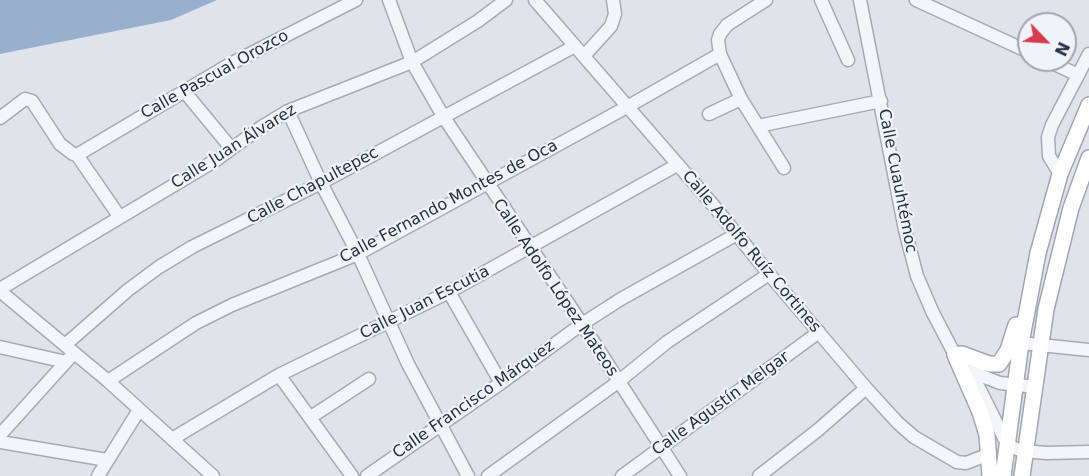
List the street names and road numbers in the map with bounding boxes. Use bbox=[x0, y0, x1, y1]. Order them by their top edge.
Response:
street label: Calle Pascual Orozco bbox=[138, 26, 292, 124]
street label: Calle Juan Álvarez bbox=[168, 101, 300, 193]
street label: Calle Cuauhtémoc bbox=[874, 107, 920, 255]
street label: Calle Fernando Montes de Oca bbox=[337, 136, 561, 268]
street label: Calle Chapultepec bbox=[244, 143, 382, 229]
street label: Calle Adolfo Ruíz Cortines bbox=[678, 167, 824, 337]
street label: Calle Adolfo López Mateos bbox=[488, 196, 622, 380]
street label: Calle Juan Escutia bbox=[357, 262, 493, 344]
street label: Calle Francisco Márquez bbox=[389, 337, 559, 463]
street label: Calle Agustín Melgar bbox=[649, 348, 793, 460]

